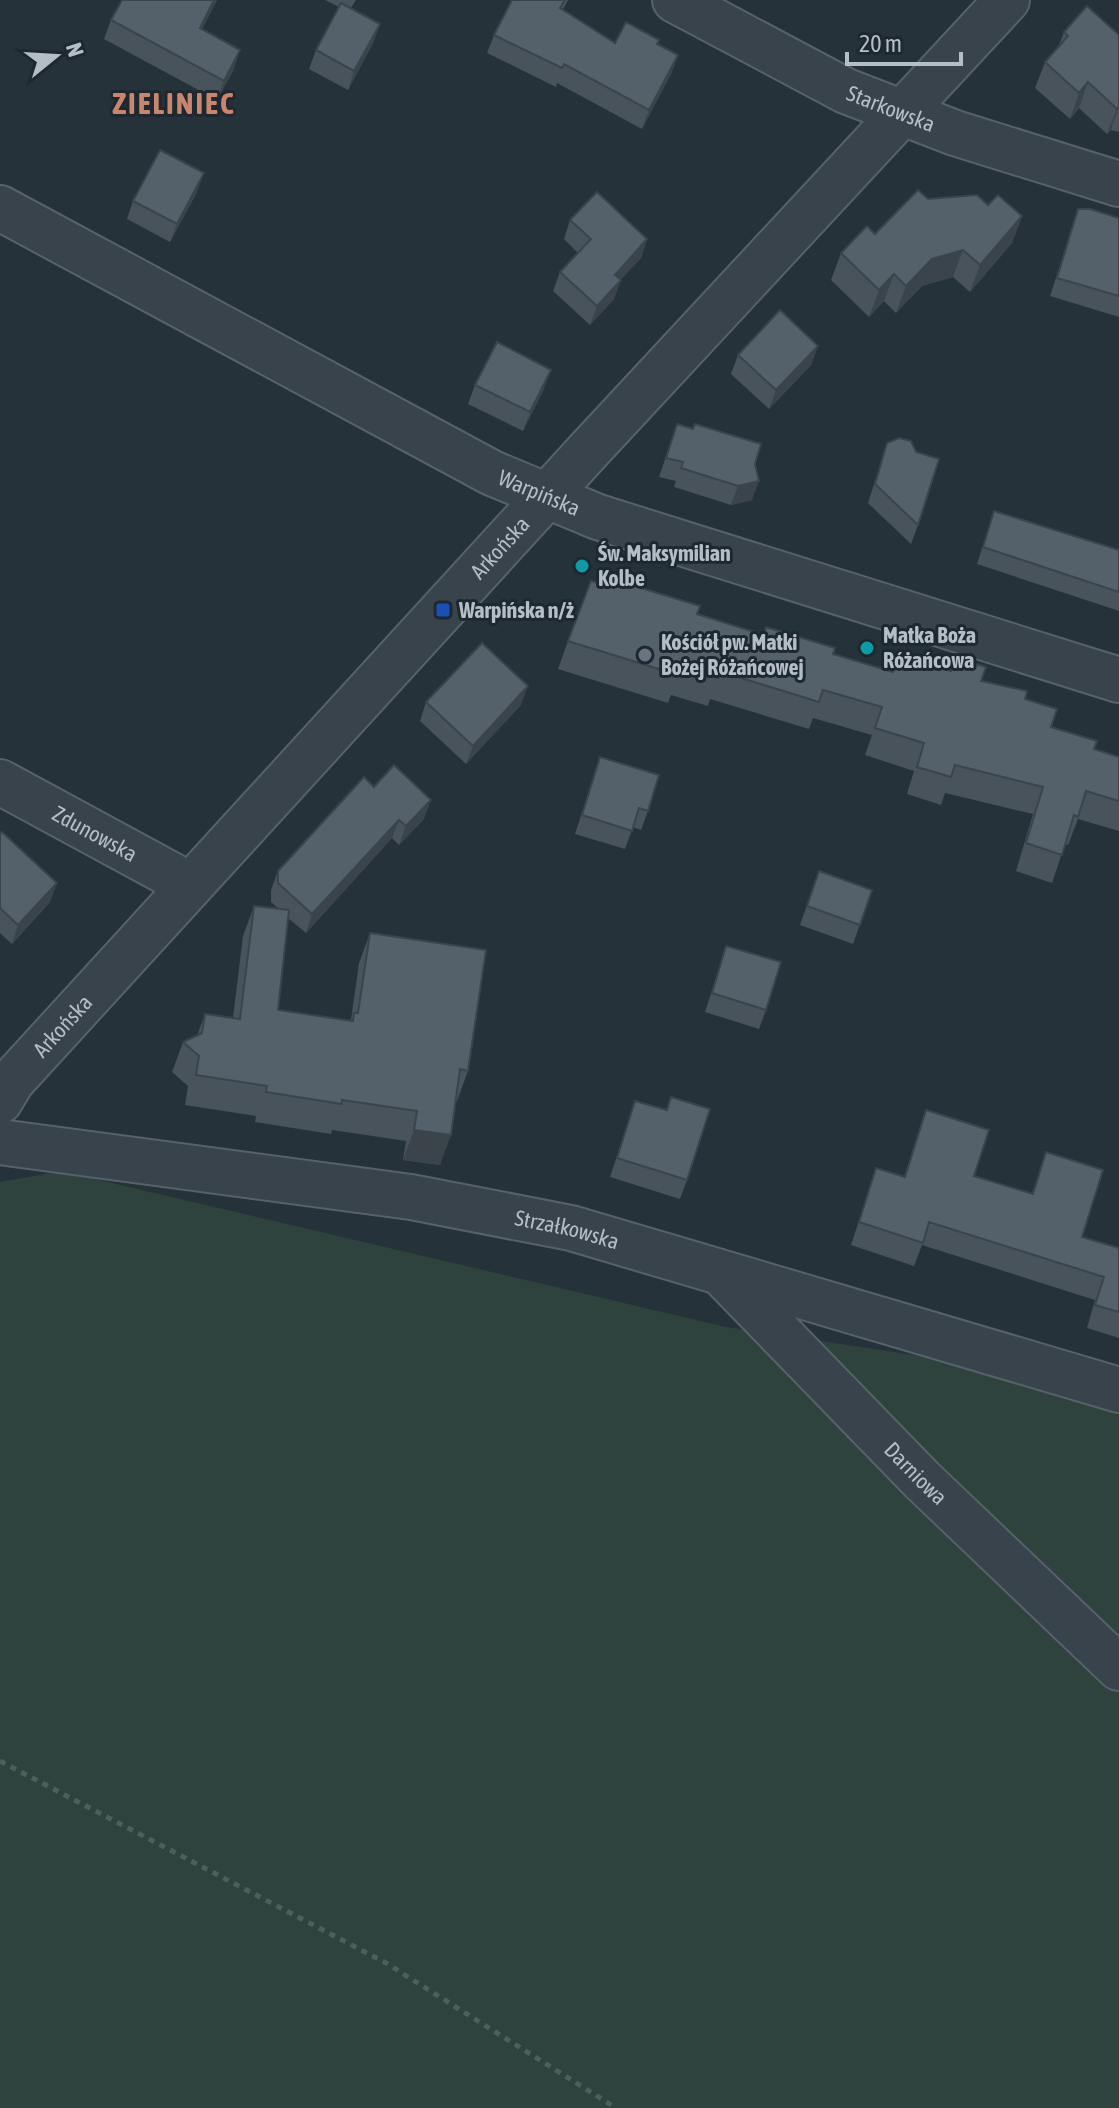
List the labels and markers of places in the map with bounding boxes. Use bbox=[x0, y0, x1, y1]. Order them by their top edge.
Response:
place label: Św. Maksymilian Kolbe bbox=[598, 540, 731, 591]
marker: Św. Maksymilian Kolbe bbox=[573, 557, 591, 575]
place label: Warpińska n/ż bbox=[458, 597, 574, 623]
marker: Warpińska n/ż bbox=[434, 601, 452, 619]
place label: Matka Boża Różańcowa bbox=[883, 622, 976, 673]
place label: Kościół pw. Matki Bożej Różańcowej bbox=[661, 629, 803, 680]
marker: Matka Boża Różańcowa bbox=[858, 639, 876, 657]
marker: Kościół pw. Matki Bożej Różańcowej bbox=[636, 646, 654, 664]

